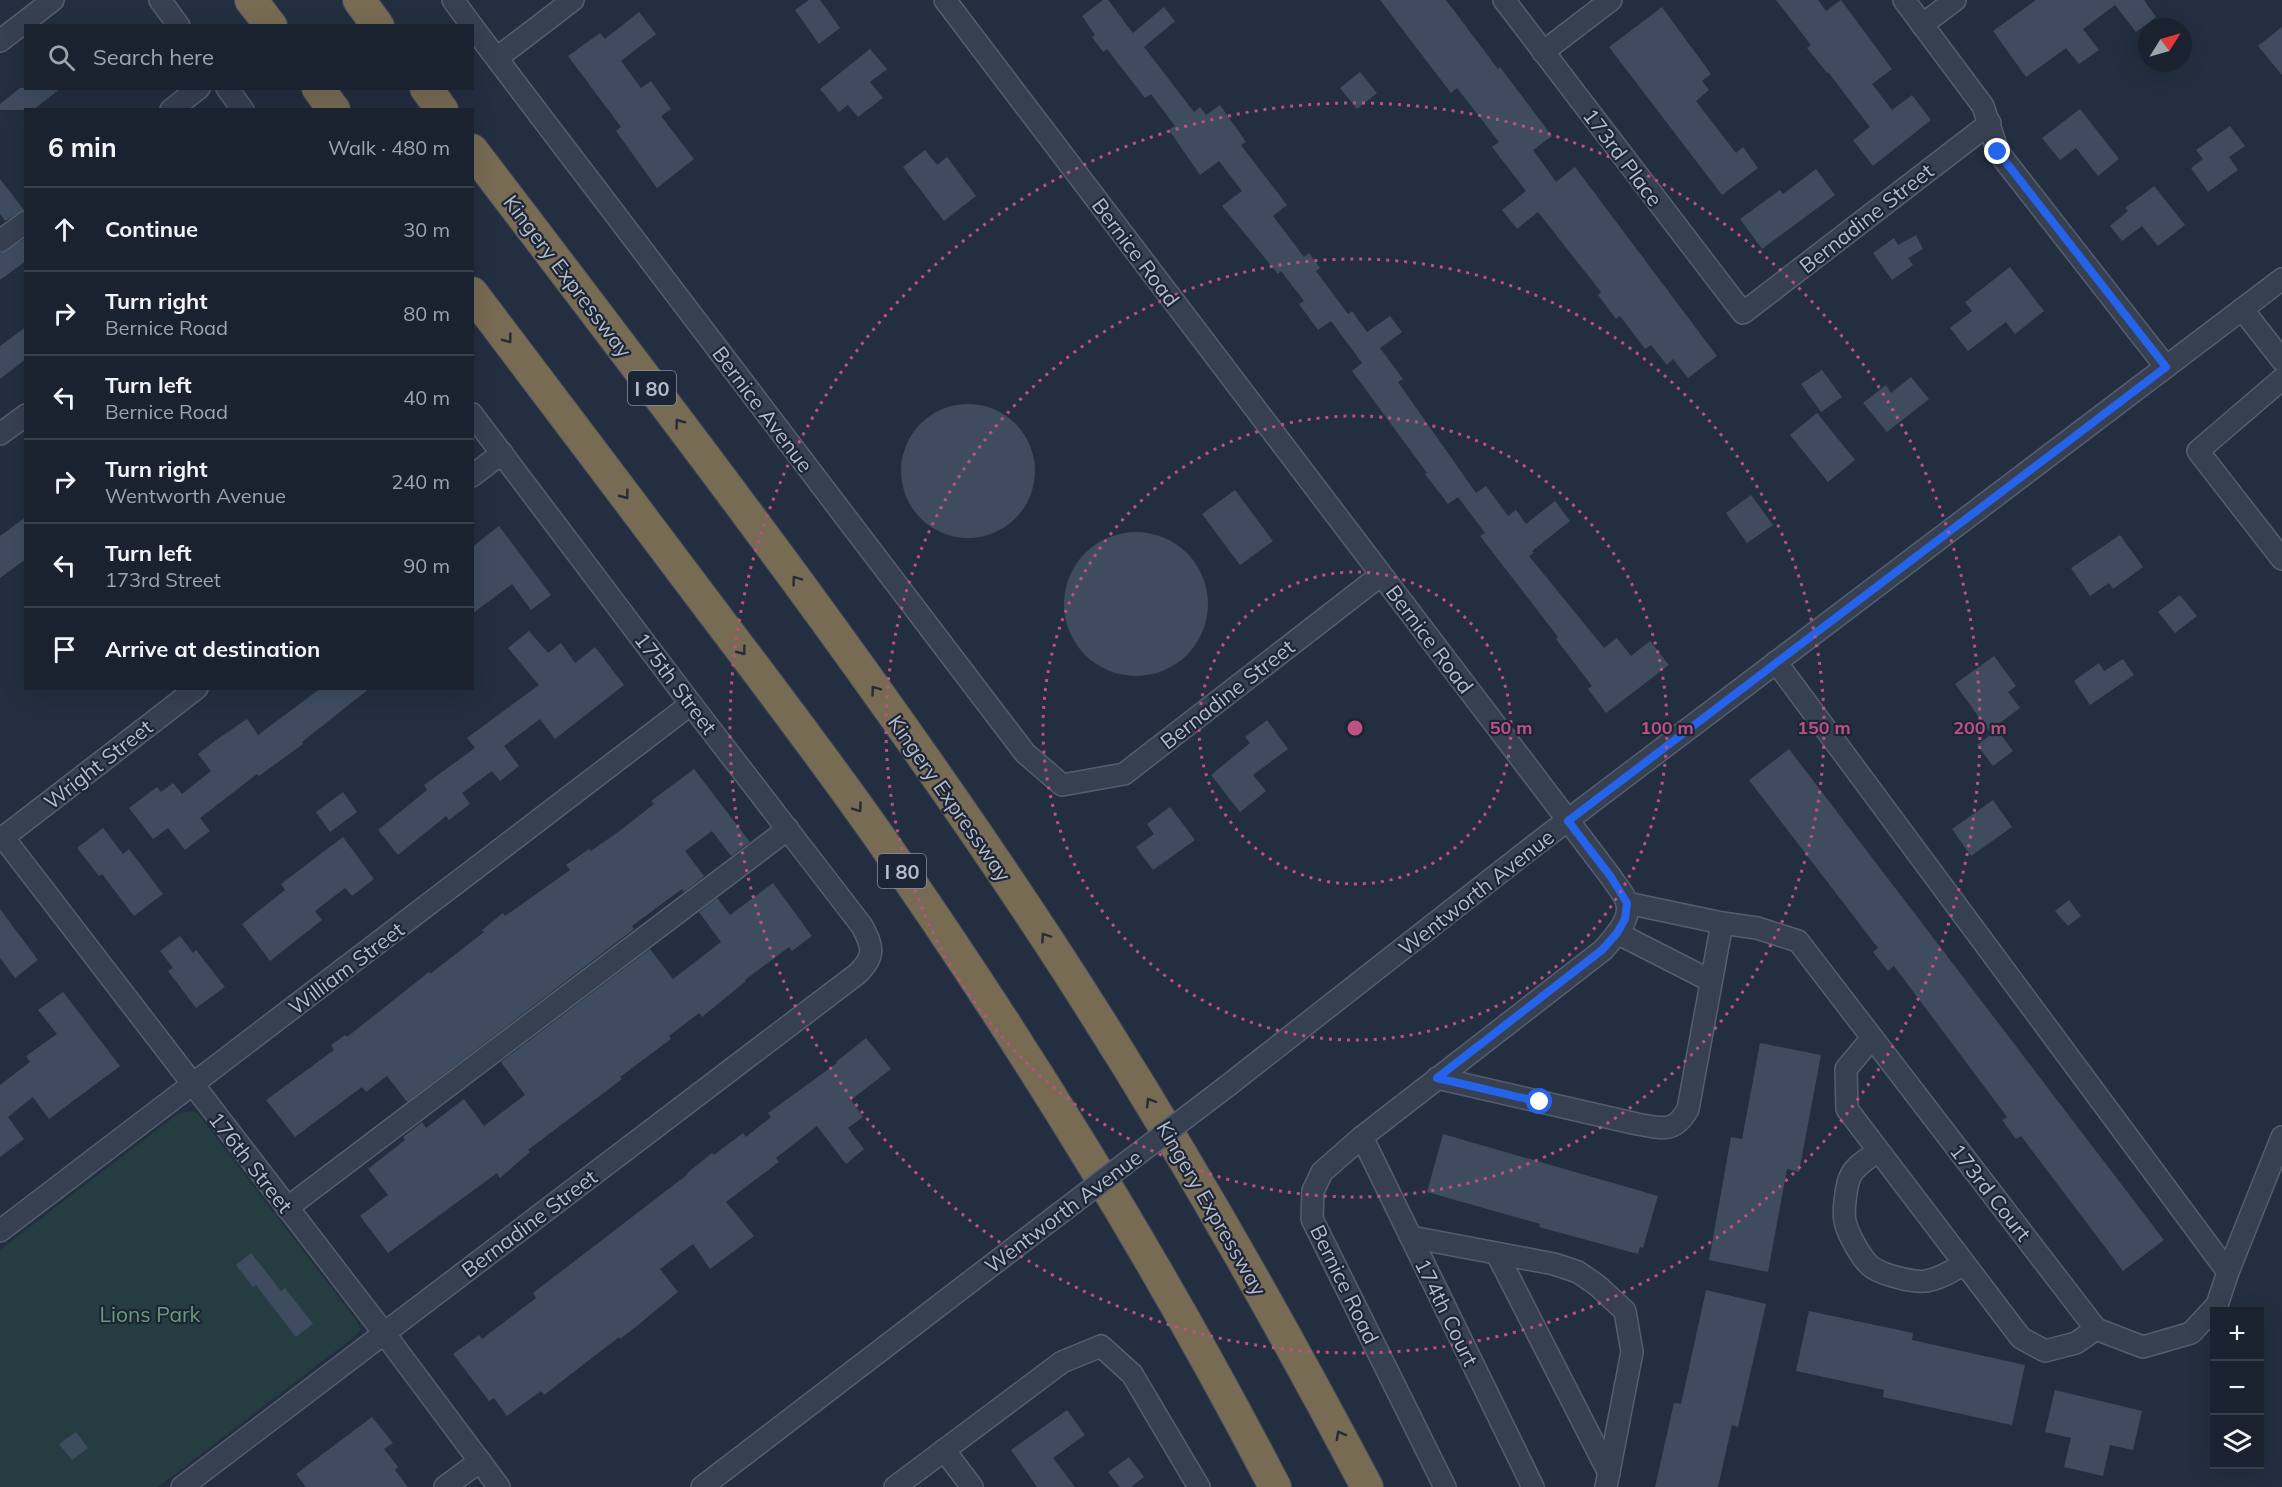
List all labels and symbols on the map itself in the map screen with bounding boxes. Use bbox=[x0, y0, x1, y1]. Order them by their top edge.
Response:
north arrow bbox=[2138, 18, 2192, 72]
street label: 173rd Place bbox=[1578, 103, 1668, 211]
route end bbox=[1984, 138, 2010, 164]
street label: Bernadine Street bbox=[1794, 158, 1938, 278]
street label: Kingery Expressway bbox=[498, 190, 638, 362]
street label: Bernice Road bbox=[1087, 193, 1185, 311]
one-way arrow bbox=[500, 333, 511, 344]
street label: Bernice Avenue bbox=[707, 341, 819, 477]
road number: I 80 bbox=[628, 371, 676, 405]
one-way arrow bbox=[676, 419, 687, 430]
one-way arrow bbox=[618, 488, 629, 499]
one-way arrow bbox=[792, 575, 803, 586]
street label: Bernice Road bbox=[1381, 580, 1479, 698]
street label: 175th Street bbox=[629, 627, 723, 739]
street label: Bernadine Street bbox=[1155, 634, 1299, 754]
one-way arrow bbox=[735, 644, 746, 655]
one-way arrow bbox=[871, 686, 882, 697]
street label: Kingery Expressway bbox=[883, 710, 1017, 886]
street label: Wright Street bbox=[39, 714, 157, 814]
text: 50 m bbox=[1490, 716, 1532, 739]
text: 100 m bbox=[1640, 716, 1694, 739]
text: 150 m bbox=[1797, 716, 1851, 739]
text: 200 m bbox=[1953, 716, 2007, 739]
centre of rings bbox=[1345, 718, 1365, 738]
one-way arrow bbox=[851, 802, 862, 813]
street label: Wentworth Avenue bbox=[1393, 823, 1559, 961]
road number: I 80 bbox=[878, 854, 926, 888]
street label: William Street bbox=[283, 916, 409, 1020]
one-way arrow bbox=[1041, 933, 1052, 944]
route start bbox=[1526, 1088, 1552, 1114]
one-way arrow bbox=[1145, 1098, 1157, 1108]
street label: 176th Street bbox=[204, 1106, 298, 1218]
street label: Kingery Expressway bbox=[1151, 1116, 1273, 1300]
street label: 173rd Court bbox=[1945, 1138, 2037, 1246]
street label: Wentworth Avenue bbox=[979, 1143, 1147, 1279]
street label: Bernadine Street bbox=[456, 1164, 602, 1282]
street label: Bernice Road bbox=[1305, 1220, 1385, 1348]
street label: 174th Court bbox=[1410, 1254, 1484, 1370]
park label: Lions Park bbox=[100, 1301, 201, 1327]
one-way arrow bbox=[1336, 1431, 1347, 1442]

